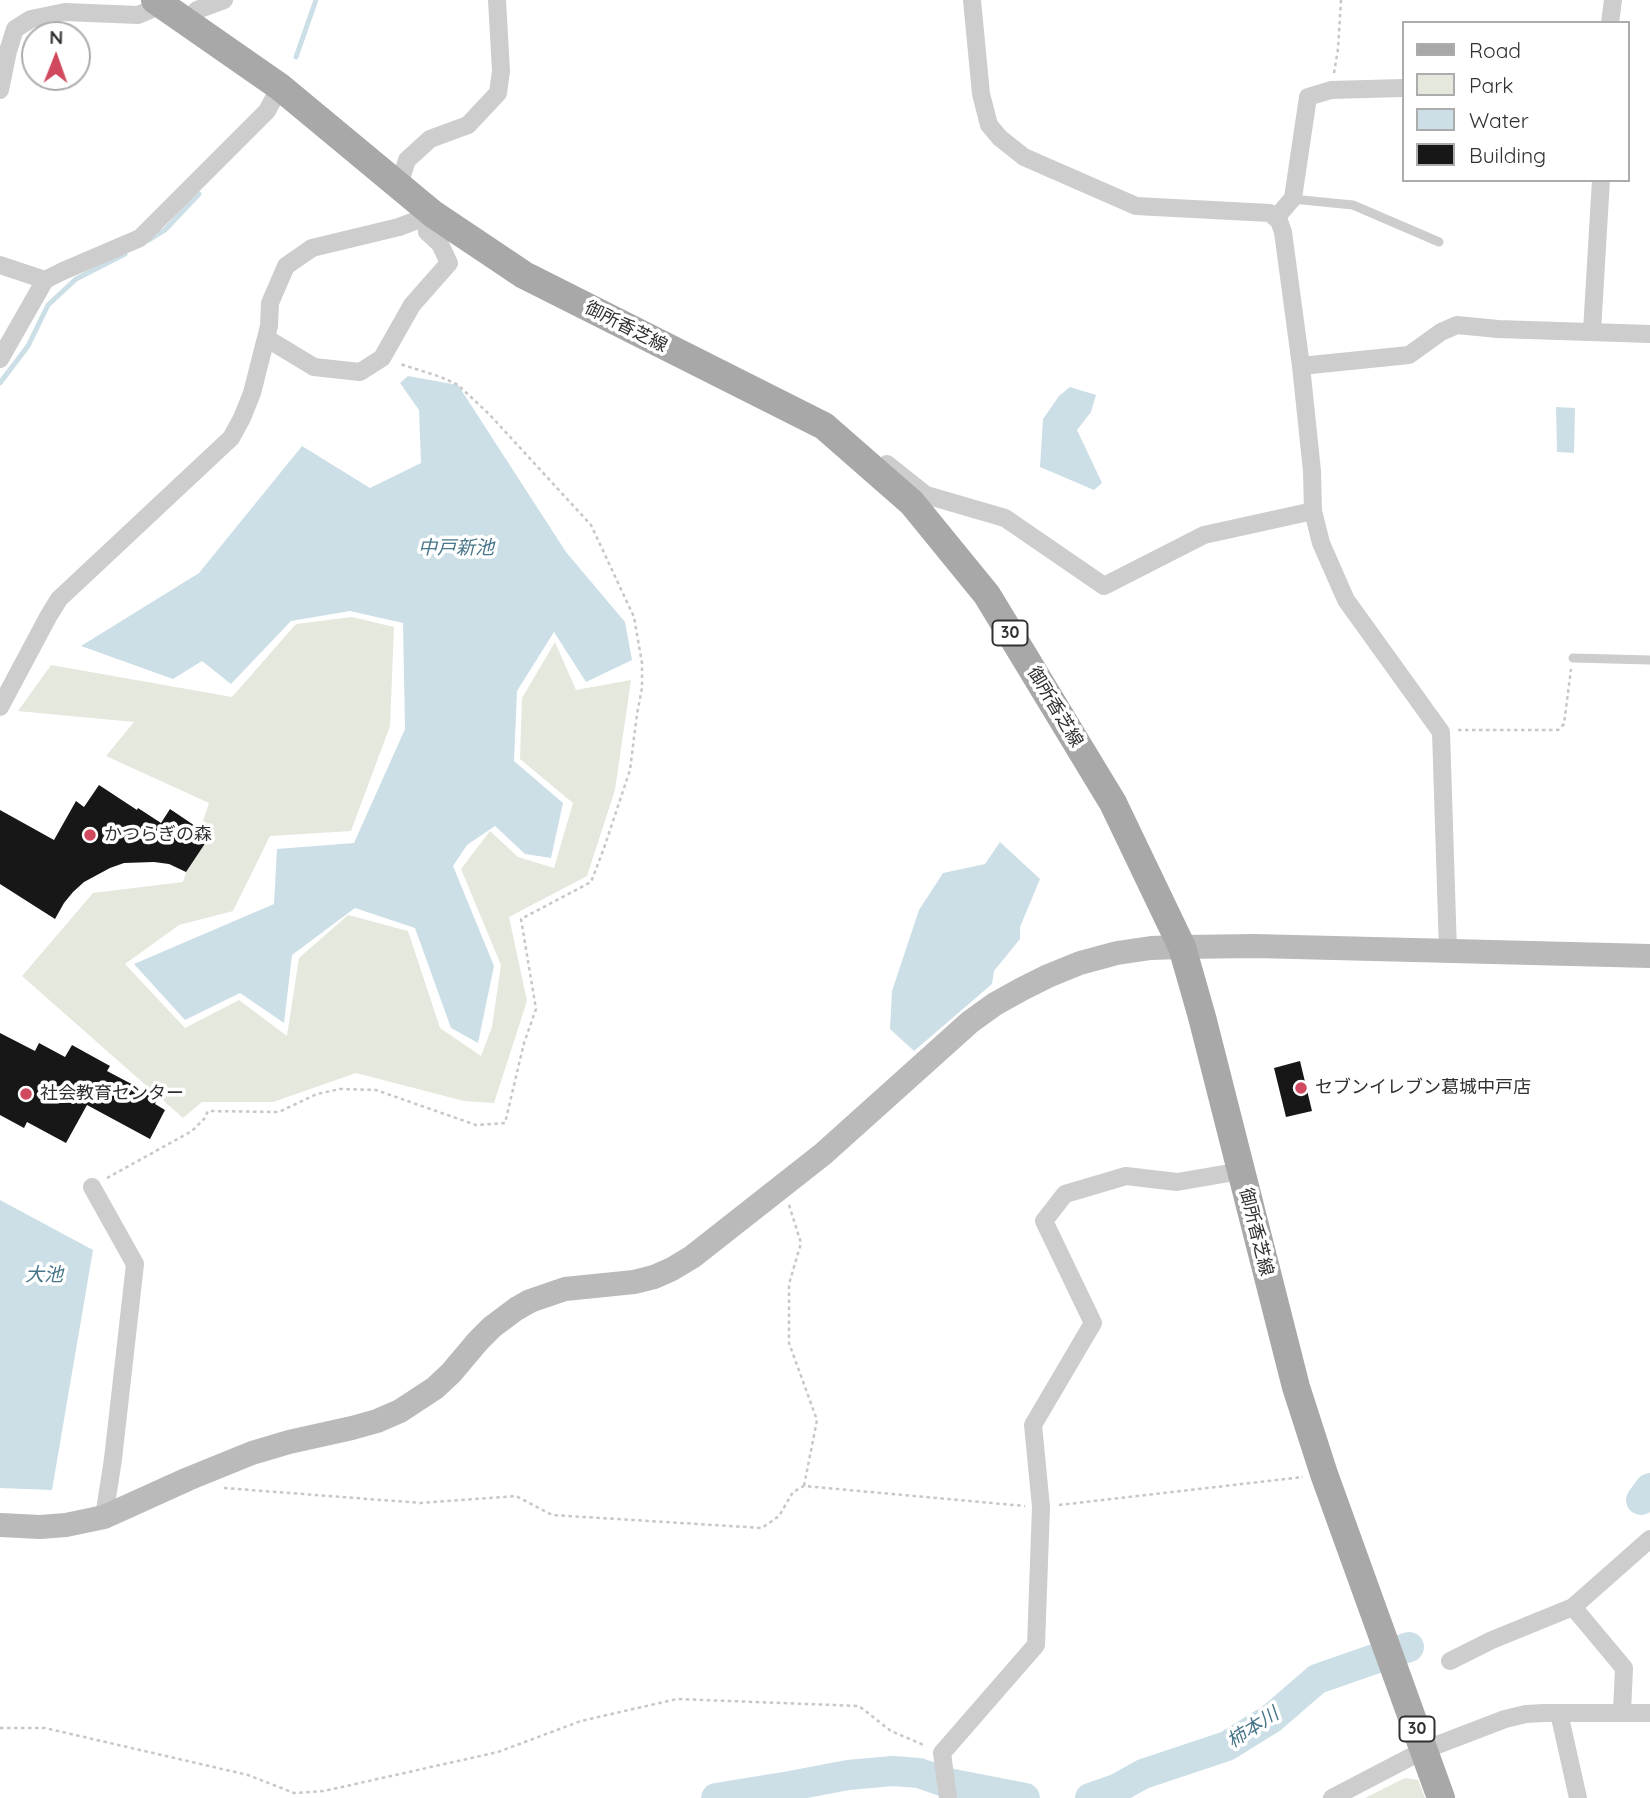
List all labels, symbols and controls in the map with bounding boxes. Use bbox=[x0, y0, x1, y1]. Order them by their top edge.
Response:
north arrow bbox=[21, 21, 91, 91]
legend bbox=[1402, 21, 1629, 182]
text: N bbox=[49, 25, 64, 49]
text: Road bbox=[1469, 37, 1521, 63]
text: Park bbox=[1469, 72, 1513, 98]
text: Water bbox=[1469, 107, 1529, 133]
text: Building bbox=[1469, 142, 1546, 168]
street label: 御所香芝線 bbox=[581, 297, 671, 357]
water label: 中戸新池 bbox=[418, 537, 494, 559]
road number: 30 bbox=[992, 620, 1028, 646]
street label: 御所香芝線 bbox=[1023, 663, 1087, 751]
place label: かつらぎの森 bbox=[104, 824, 212, 846]
marker: かつらぎの森 bbox=[82, 827, 98, 843]
place label: セブンイレブン葛城中戸店 bbox=[1315, 1077, 1531, 1099]
marker: セブンイレブン葛城中戸店 bbox=[1293, 1080, 1309, 1096]
place label: 社会教育センター bbox=[40, 1083, 184, 1105]
marker: 社会教育センター bbox=[18, 1086, 34, 1102]
street label: 御所香芝線 bbox=[1235, 1186, 1277, 1278]
water label: 大池 bbox=[25, 1264, 63, 1286]
water label: 柿本川 bbox=[1223, 1703, 1283, 1753]
road number: 30 bbox=[1400, 1716, 1434, 1742]

